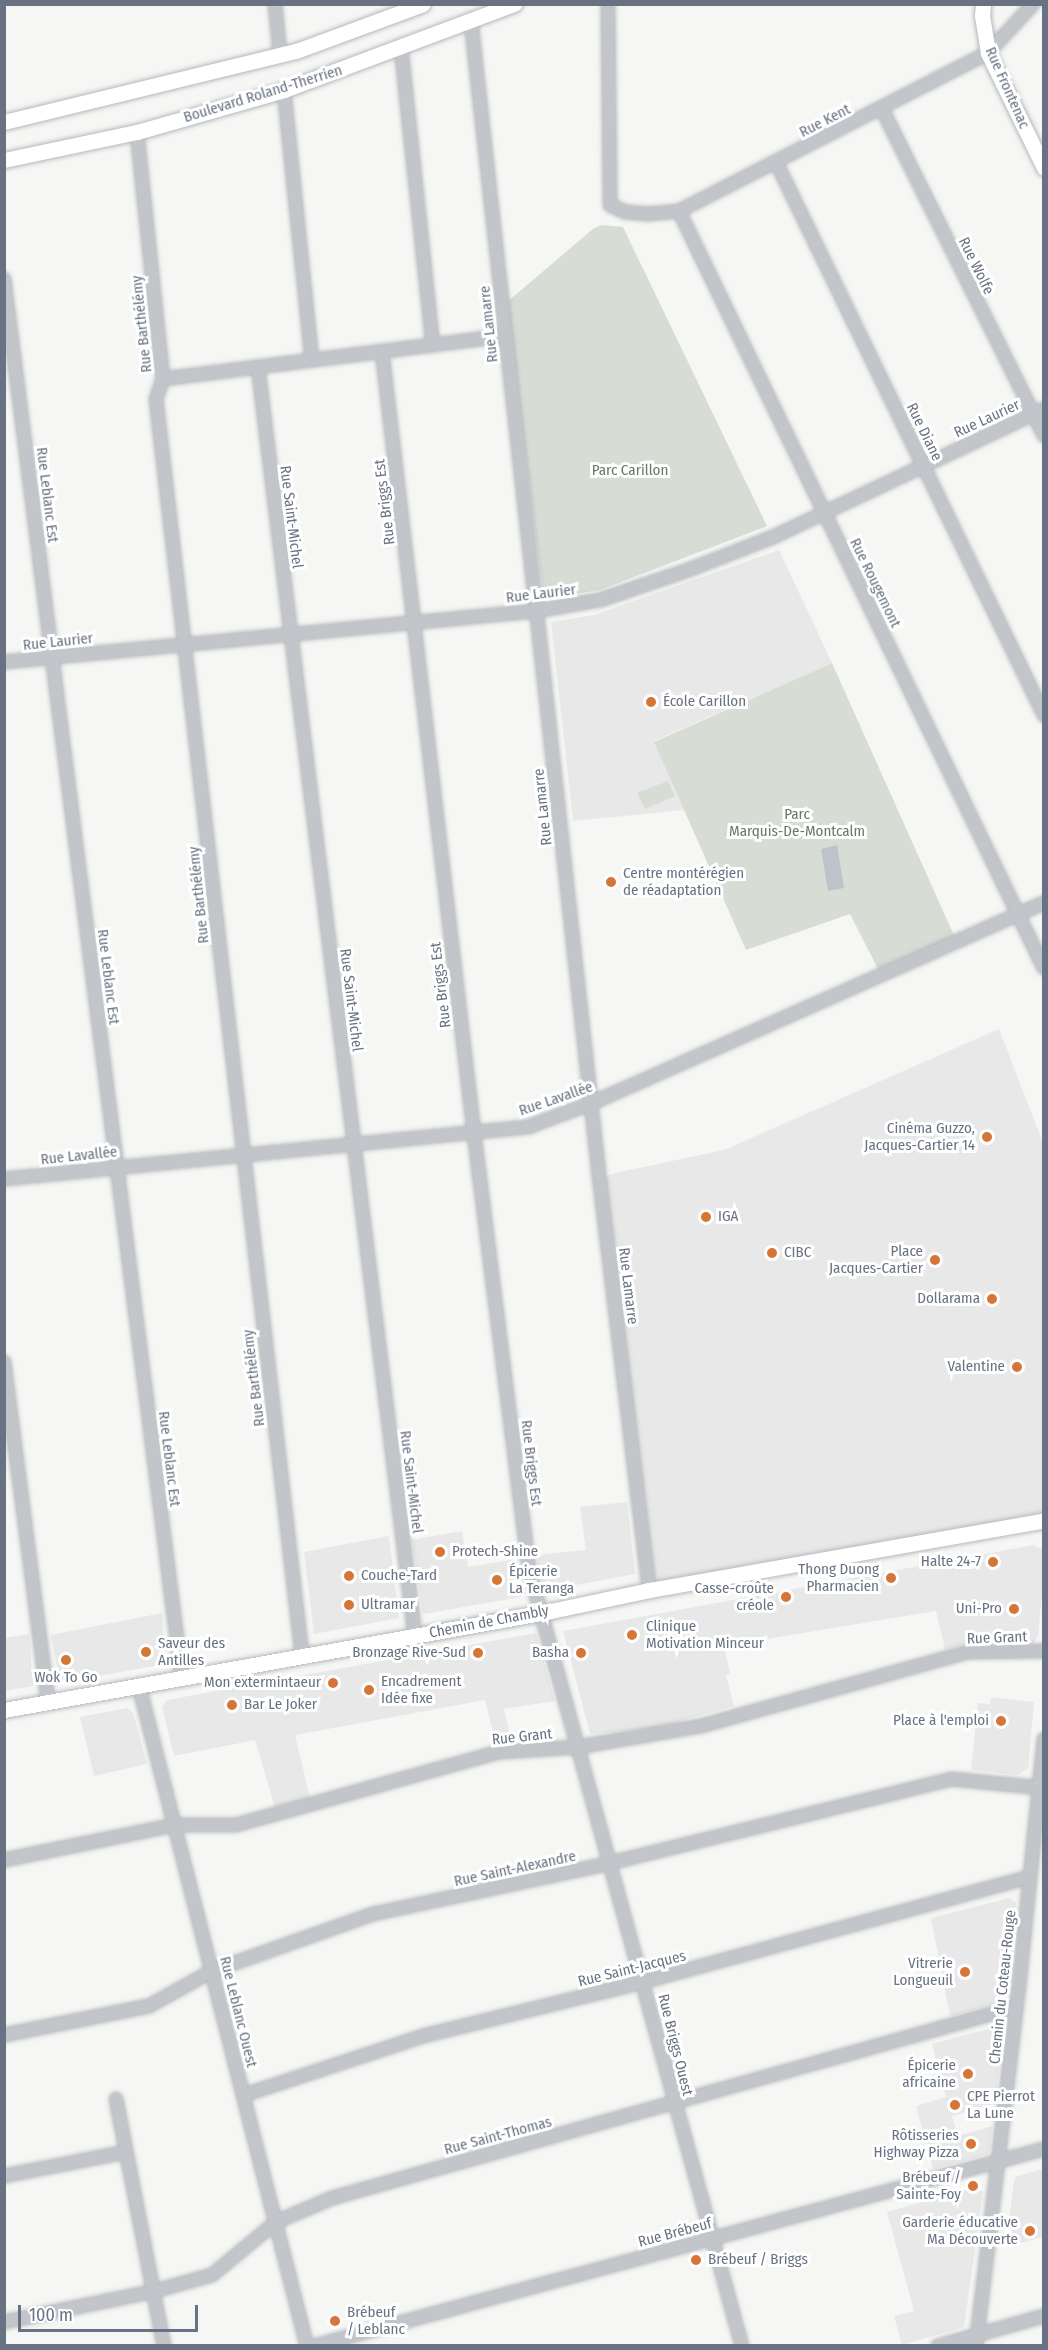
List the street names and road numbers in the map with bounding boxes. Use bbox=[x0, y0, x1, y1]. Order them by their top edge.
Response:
street label: Rue Frontenac bbox=[981, 44, 1033, 132]
street label: Boulevard Roland-Therrien bbox=[181, 61, 345, 127]
street label: Rue Kent bbox=[796, 101, 854, 141]
street label: Rue Wolfe bbox=[954, 234, 998, 298]
street label: Rue Barthélémy bbox=[128, 275, 156, 373]
street label: Rue Lamarre bbox=[476, 285, 502, 363]
street label: Rue Laurier bbox=[951, 396, 1023, 442]
street label: Rue Diane bbox=[902, 400, 946, 464]
street label: Rue Leblanc Est bbox=[32, 446, 62, 544]
street label: Rue Briggs Est bbox=[371, 458, 399, 546]
street label: Rue Saint-Michel bbox=[276, 465, 306, 569]
street label: Rue Rougemont bbox=[846, 535, 904, 631]
street label: Rue Laurier bbox=[505, 581, 577, 607]
street label: Rue Laurier bbox=[22, 629, 94, 655]
street label: Rue Lamarre bbox=[530, 768, 556, 846]
street label: Rue Barthélémy bbox=[185, 846, 213, 944]
street label: Rue Leblanc Est bbox=[93, 928, 123, 1026]
street label: Rue Briggs Est bbox=[427, 941, 455, 1029]
street label: Rue Saint-Michel bbox=[336, 948, 366, 1052]
street label: Rue Lavallée bbox=[517, 1078, 595, 1120]
street label: Rue Lavallée bbox=[40, 1143, 118, 1169]
street label: Rue Lamarre bbox=[614, 1247, 642, 1325]
street label: Rue Barthélémy bbox=[239, 1329, 269, 1427]
street label: Rue Leblanc Est bbox=[154, 1410, 184, 1508]
street label: Rue Briggs Est bbox=[517, 1419, 545, 1507]
street label: Rue Saint-Michel bbox=[396, 1430, 426, 1534]
street label: Chemin de Chambly bbox=[428, 1602, 550, 1642]
street label: Rue Grant bbox=[966, 1628, 1028, 1648]
street label: Rue Grant bbox=[491, 1725, 553, 1749]
street label: Rue Saint-Alexandre bbox=[452, 1847, 578, 1891]
street label: Chemin du Coteau-Rouge bbox=[986, 1909, 1020, 2065]
street label: Rue Saint-Jacques bbox=[576, 1947, 688, 1991]
street label: Rue Leblanc Ouest bbox=[216, 1955, 260, 2069]
street label: Rue Briggs Ouest bbox=[654, 1992, 696, 2098]
street label: Rue Saint-Thomas bbox=[442, 2113, 554, 2159]
street label: Rue Brébeuf bbox=[636, 2215, 714, 2251]

